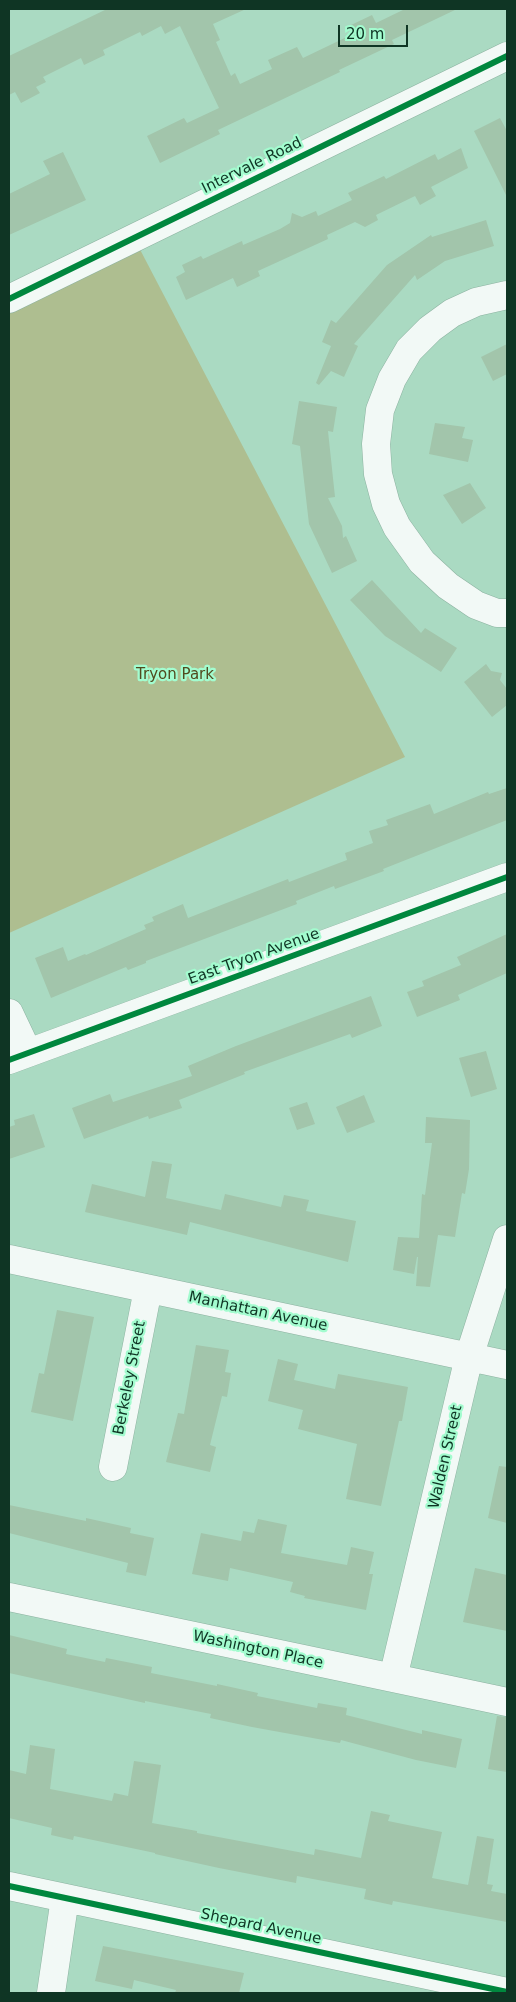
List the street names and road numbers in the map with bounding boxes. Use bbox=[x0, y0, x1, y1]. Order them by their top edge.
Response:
street label: Intervale Road bbox=[199, 134, 305, 198]
street label: East Tryon Avenue bbox=[186, 925, 322, 989]
street label: Manhattan Avenue bbox=[187, 1289, 329, 1335]
street label: Berkeley Street bbox=[110, 1320, 150, 1436]
street label: Walden Street bbox=[425, 1403, 467, 1511]
street label: Washington Place bbox=[191, 1627, 325, 1673]
street label: Shepard Avenue bbox=[199, 1905, 323, 1949]

